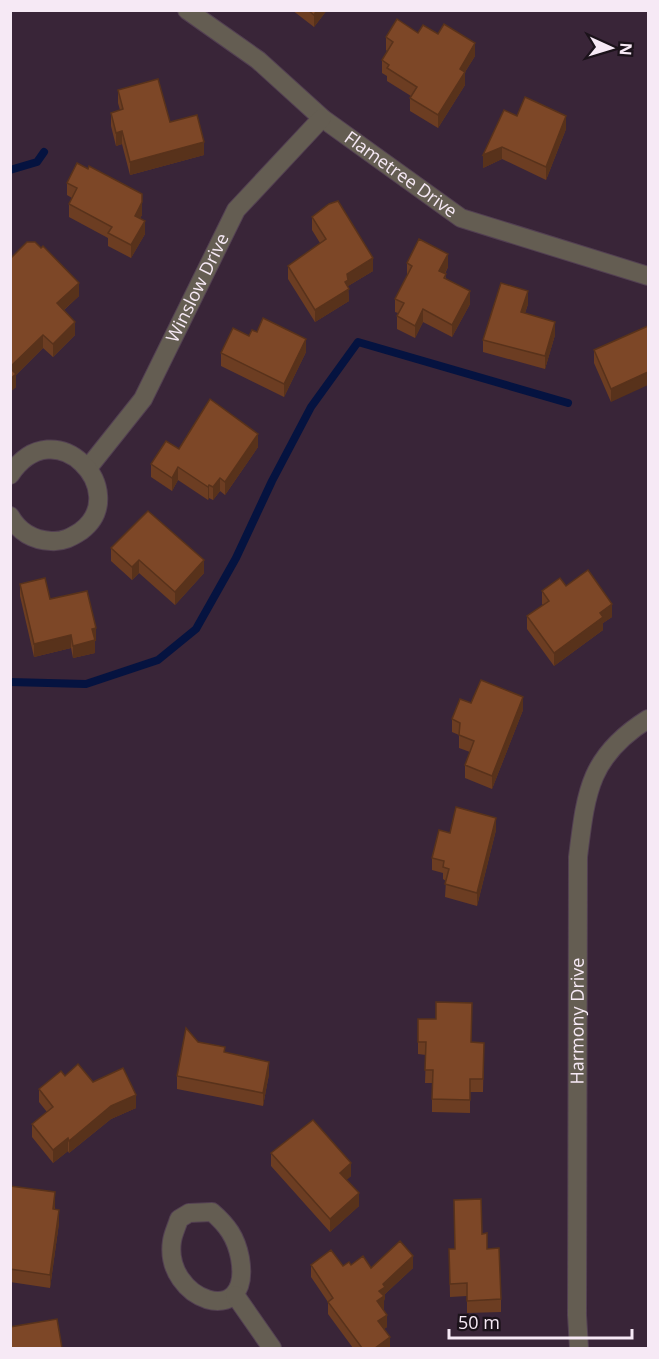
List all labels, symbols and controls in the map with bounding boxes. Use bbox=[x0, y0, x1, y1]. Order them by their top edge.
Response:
north arrow bbox=[581, 18, 641, 78]
text: N bbox=[615, 42, 637, 56]
street label: Flametree Drive bbox=[340, 125, 462, 222]
street label: Winslow Drive bbox=[160, 229, 234, 346]
street label: Harmony Drive bbox=[565, 958, 589, 1085]
scale bar bbox=[449, 1302, 632, 1340]
text: 50 m bbox=[458, 1310, 500, 1334]

